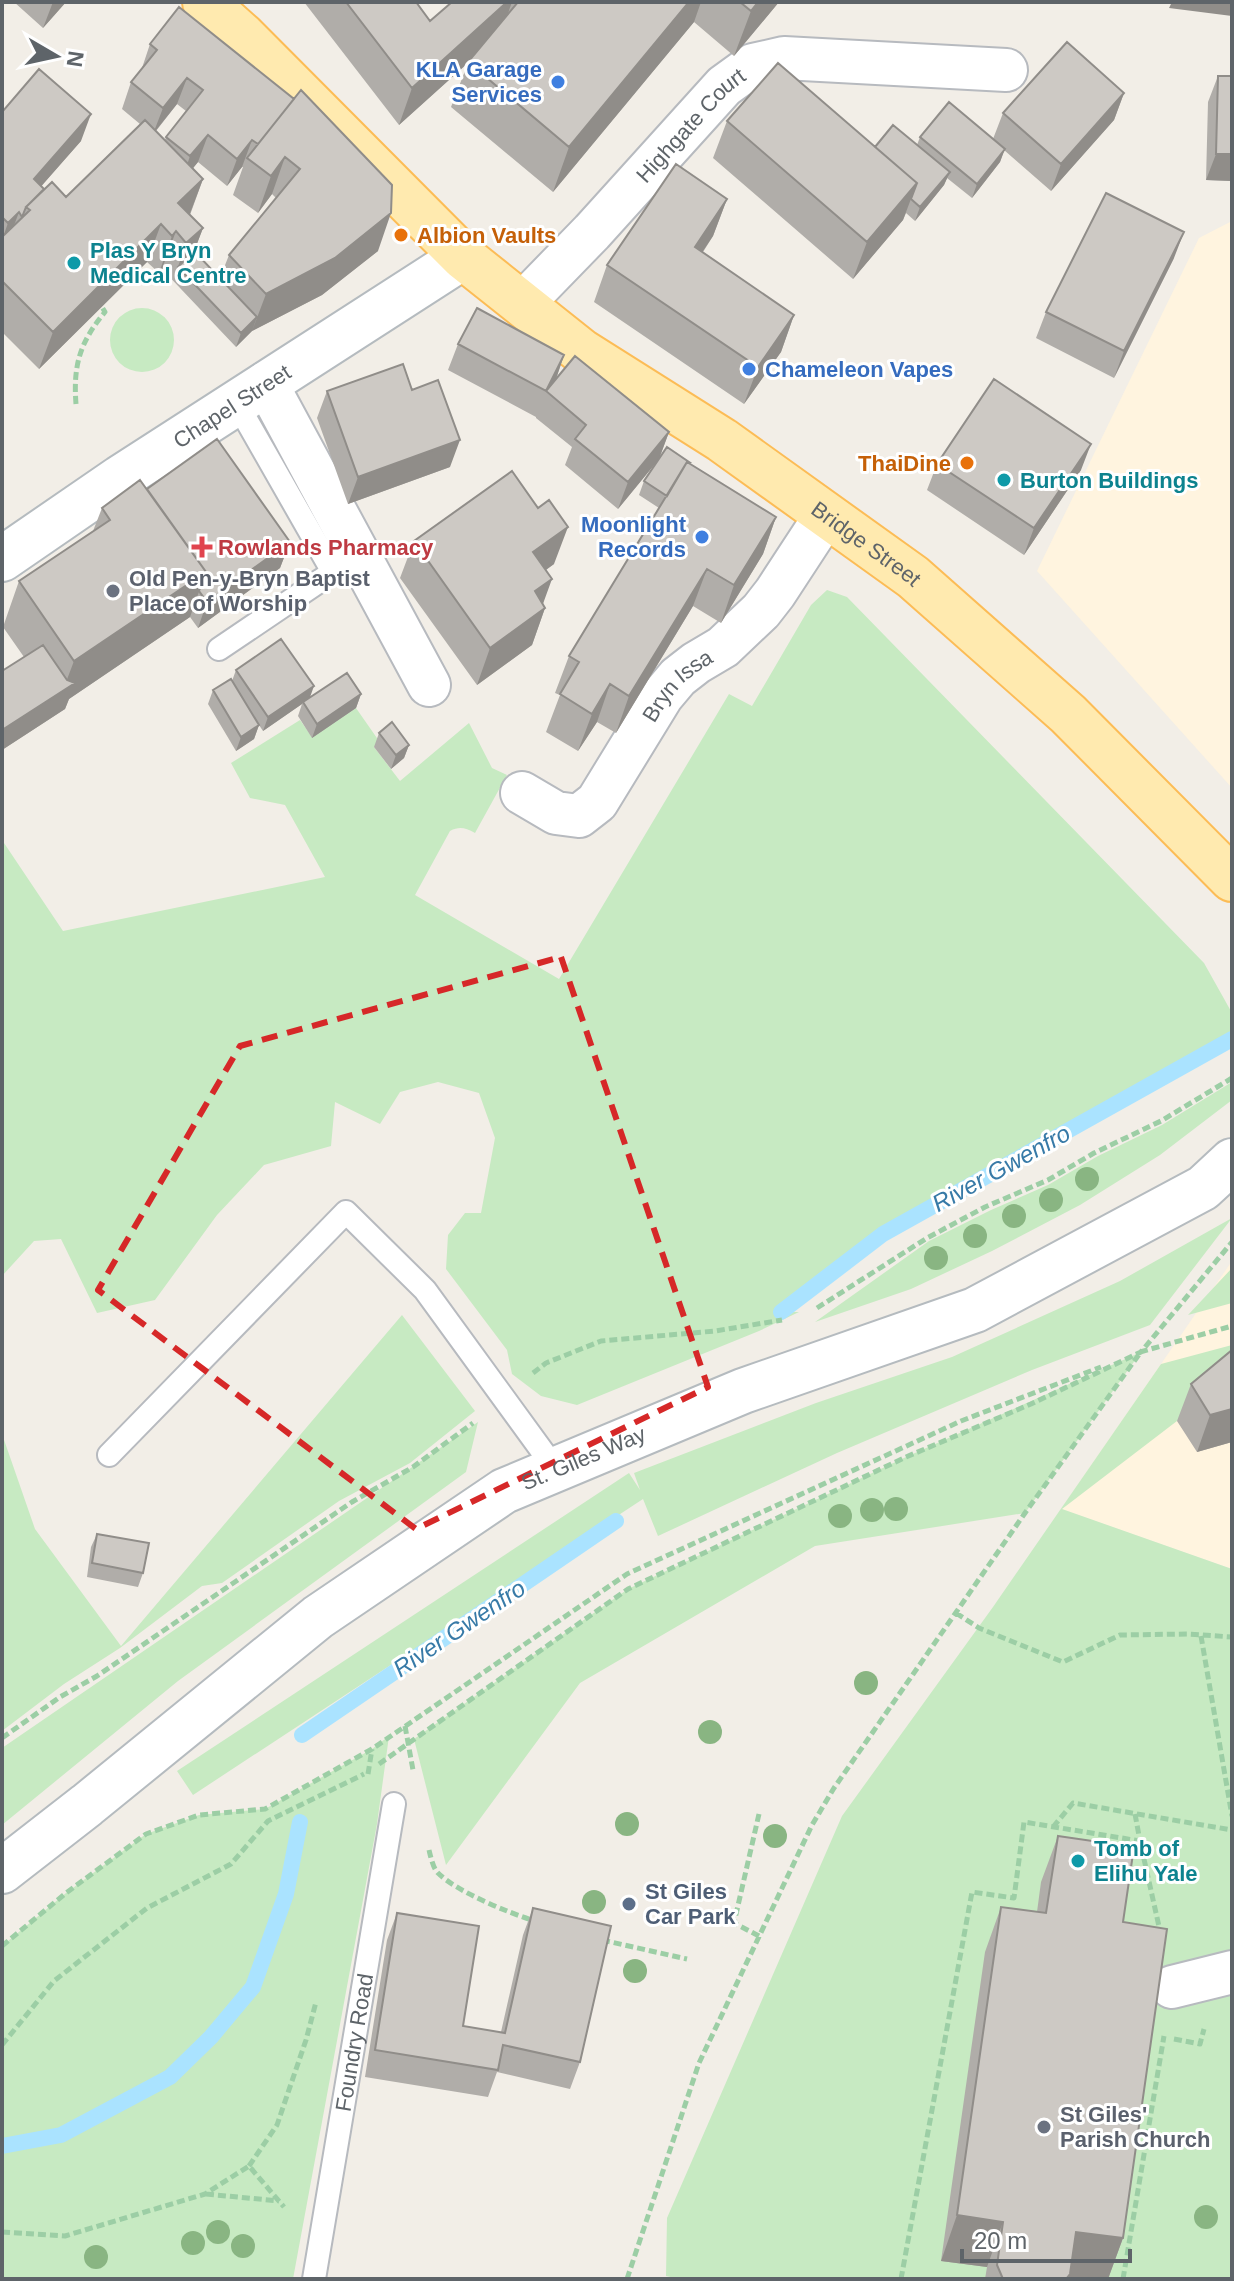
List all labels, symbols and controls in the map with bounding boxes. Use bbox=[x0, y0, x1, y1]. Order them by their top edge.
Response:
north arrow bbox=[16, 16, 96, 96]
text: N bbox=[62, 49, 89, 69]
place label: KLA Garage Services bbox=[416, 57, 542, 107]
street label: Highgate Court bbox=[631, 62, 750, 187]
marker: KLA Garage Services bbox=[549, 73, 567, 91]
place label: Albion Vaults bbox=[417, 223, 556, 248]
marker: Albion Vaults bbox=[392, 226, 410, 244]
place label: Plas Y Bryn Medical Centre bbox=[90, 238, 247, 288]
marker: Plas Y Bryn Medical Centre bbox=[65, 254, 83, 272]
place label: Chameleon Vapes bbox=[765, 357, 953, 382]
street label: Chapel Street bbox=[168, 359, 295, 453]
marker: Chameleon Vapes bbox=[740, 360, 758, 378]
place label: ThaiDine bbox=[858, 451, 951, 476]
marker: ThaiDine bbox=[958, 454, 976, 472]
place label: Burton Buildings bbox=[1020, 468, 1198, 493]
marker: Burton Buildings bbox=[995, 471, 1013, 489]
street label: Bridge Street bbox=[807, 496, 926, 591]
place label: Moonlight Records bbox=[581, 512, 687, 562]
marker: Moonlight Records bbox=[693, 528, 711, 546]
place label: Rowlands Pharmacy bbox=[218, 535, 434, 560]
marker: Rowlands Pharmacy bbox=[193, 538, 211, 556]
place label: Old Pen-y-Bryn Baptist Place of Worship bbox=[129, 566, 370, 616]
marker: Old Pen-y-Bryn Baptist Place of Worship bbox=[104, 582, 122, 600]
street label: Bryn Issa bbox=[637, 643, 717, 726]
water label: River Gwenfro bbox=[927, 1119, 1075, 1217]
street label: St. Giles Way bbox=[517, 1421, 649, 1495]
water label: River Gwenfro bbox=[388, 1574, 530, 1682]
place label: Tomb of Elihu Yale bbox=[1094, 1836, 1198, 1886]
marker: Tomb of Elihu Yale bbox=[1069, 1852, 1087, 1870]
place label: St Giles Car Park bbox=[645, 1879, 736, 1929]
marker: St Giles Car Park bbox=[620, 1895, 638, 1913]
street label: Foundry Road bbox=[330, 1971, 378, 2113]
place label: St Giles' Parish Church bbox=[1060, 2102, 1210, 2152]
marker: St Giles' Parish Church bbox=[1035, 2118, 1053, 2136]
scale bar bbox=[962, 2213, 1130, 2263]
text: 20 m bbox=[974, 2227, 1027, 2254]

